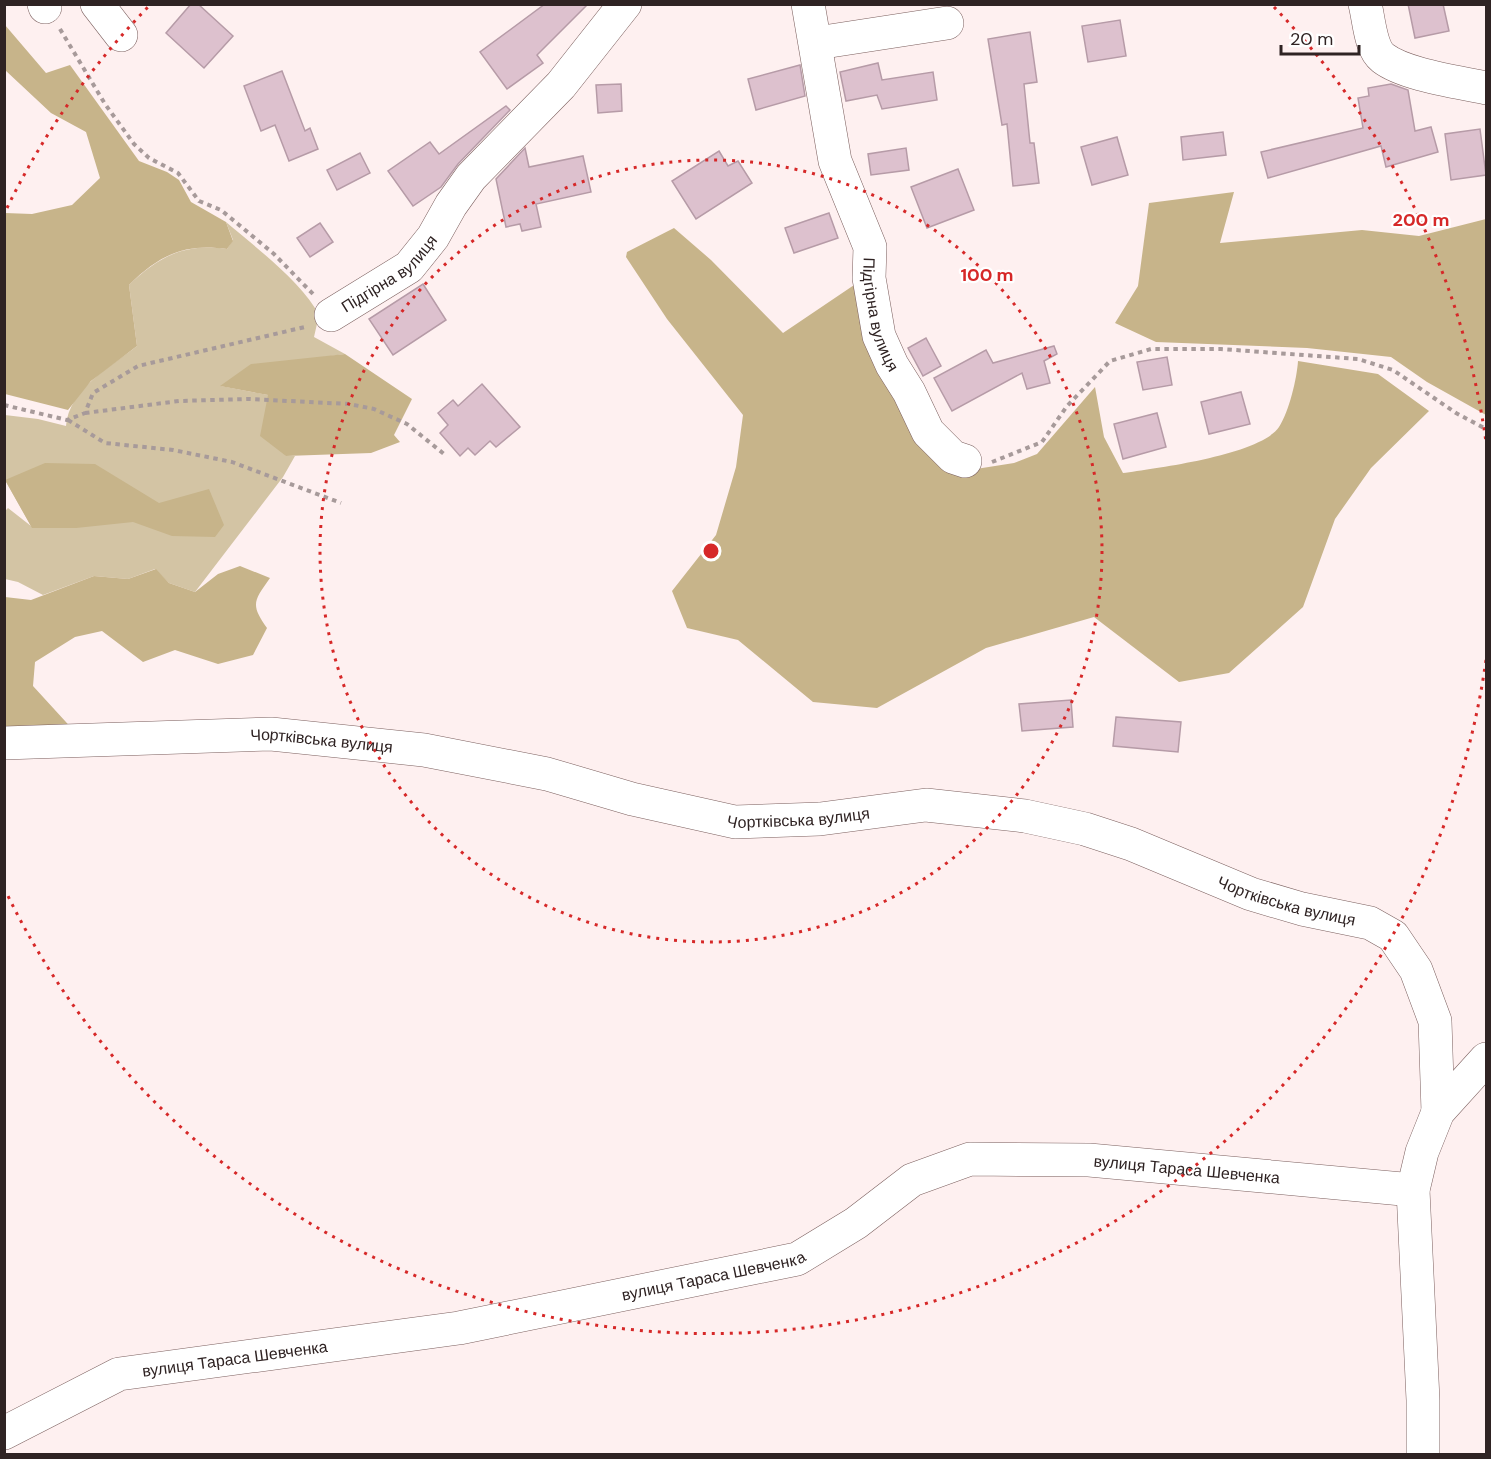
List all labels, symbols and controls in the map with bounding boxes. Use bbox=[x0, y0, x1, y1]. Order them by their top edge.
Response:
scale bar bbox=[1281, 18, 1359, 56]
text: 20 m bbox=[1290, 27, 1333, 51]
text: 200 m bbox=[1393, 208, 1449, 232]
street label: Підгірна вулиця bbox=[337, 230, 442, 317]
street label: Підгірна вулиця bbox=[858, 257, 903, 376]
text: 100 m bbox=[960, 263, 1014, 287]
centre of rings bbox=[701, 541, 721, 561]
street label: Чортківська вулиця bbox=[250, 724, 394, 758]
street label: Чортківська вулиця bbox=[725, 803, 871, 833]
street label: Чортківська вулиця bbox=[1214, 871, 1358, 931]
street label: вулиця Тараса Шевченка bbox=[1093, 1150, 1281, 1189]
street label: вулиця Тараса Шевченка bbox=[620, 1246, 810, 1306]
street label: вулиця Тараса Шевченка bbox=[141, 1336, 329, 1382]

